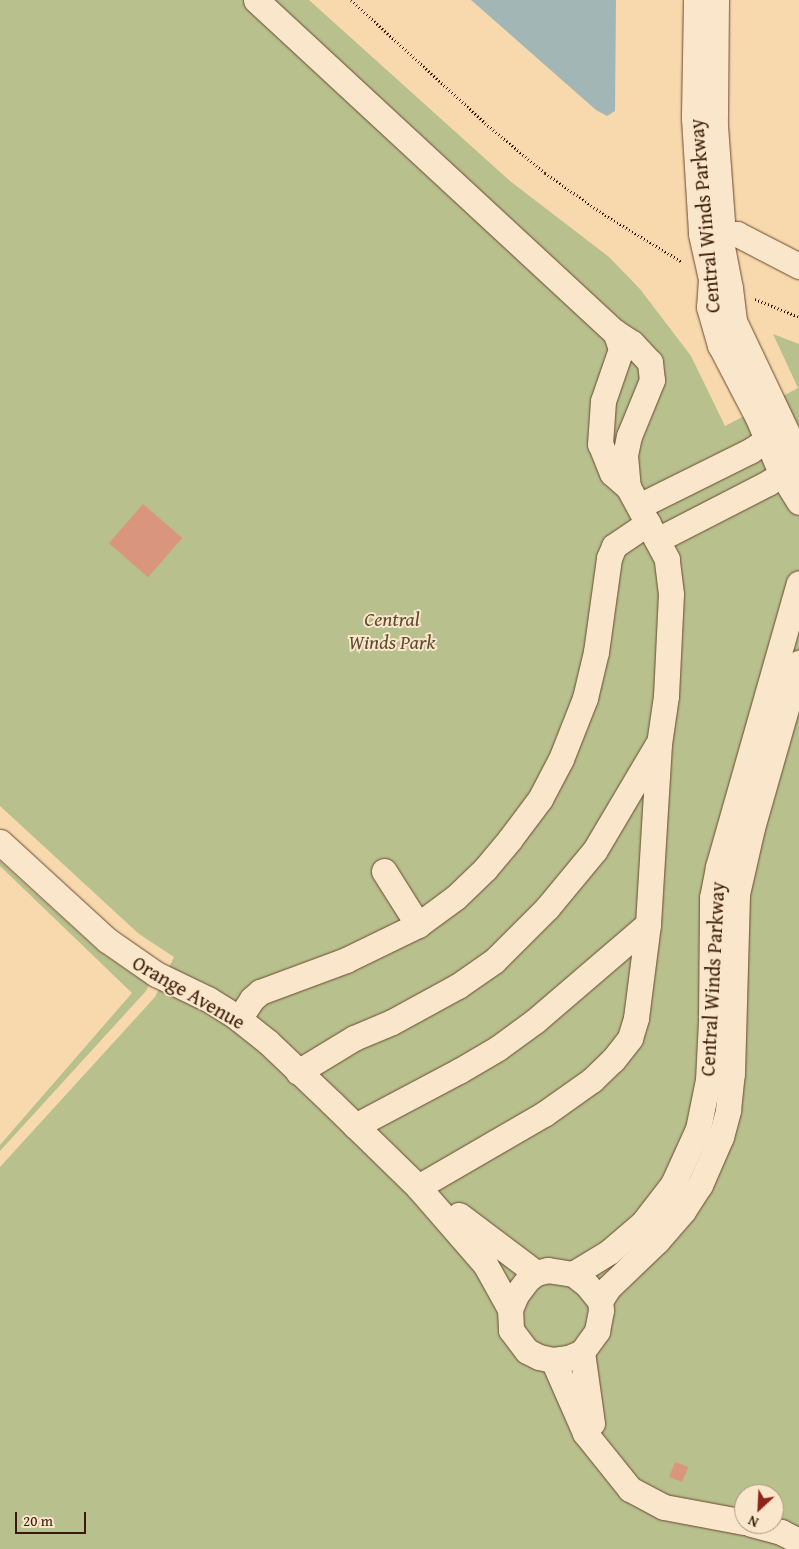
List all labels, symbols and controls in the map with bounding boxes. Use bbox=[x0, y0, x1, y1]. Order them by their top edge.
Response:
street label: Central Winds Parkway bbox=[684, 118, 724, 314]
park label: Central Winds Park bbox=[349, 607, 435, 654]
street label: Central Winds Parkway bbox=[695, 881, 729, 1077]
street label: Orange Avenue bbox=[128, 950, 250, 1034]
north arrow bbox=[734, 1484, 784, 1534]
scale bar bbox=[18, 1502, 89, 1534]
text: 20 m bbox=[23, 1510, 53, 1531]
text: N bbox=[745, 1511, 762, 1533]

